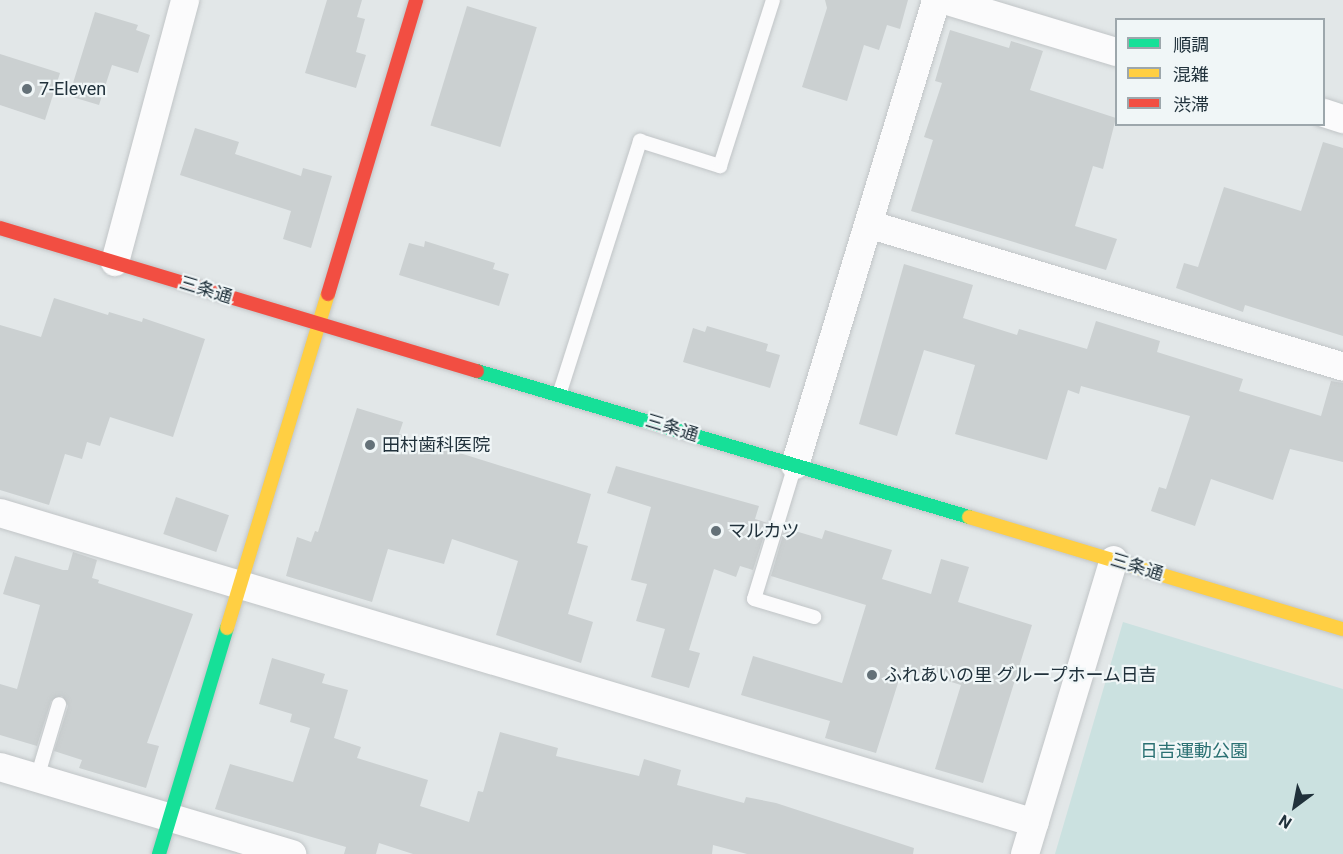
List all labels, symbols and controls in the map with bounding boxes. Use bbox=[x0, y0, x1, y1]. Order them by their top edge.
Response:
legend bbox=[1115, 18, 1325, 126]
text: 順調 bbox=[1173, 34, 1209, 55]
text: 混雑 bbox=[1173, 64, 1209, 85]
place label: 7-Eleven bbox=[39, 78, 106, 100]
marker: 7-Eleven bbox=[20, 82, 34, 96]
text: 渋滞 bbox=[1173, 94, 1209, 115]
street label: 三条通 bbox=[177, 272, 235, 308]
street label: 三条通 bbox=[643, 410, 701, 446]
place label: 田村歯科医院 bbox=[382, 434, 490, 456]
marker: 田村歯科医院 bbox=[363, 438, 377, 452]
place label: マルカツ bbox=[728, 520, 800, 542]
marker: マルカツ bbox=[709, 524, 723, 538]
street label: 三条通 bbox=[1108, 549, 1166, 585]
place label: ふれあいの里 グループホーム日吉 bbox=[884, 664, 1158, 686]
marker: ふれあいの里 グループホーム日吉 bbox=[865, 668, 879, 682]
park label: 日吉運動公園 bbox=[1140, 740, 1248, 762]
north arrow bbox=[1265, 776, 1325, 836]
text: N bbox=[1275, 811, 1295, 833]

